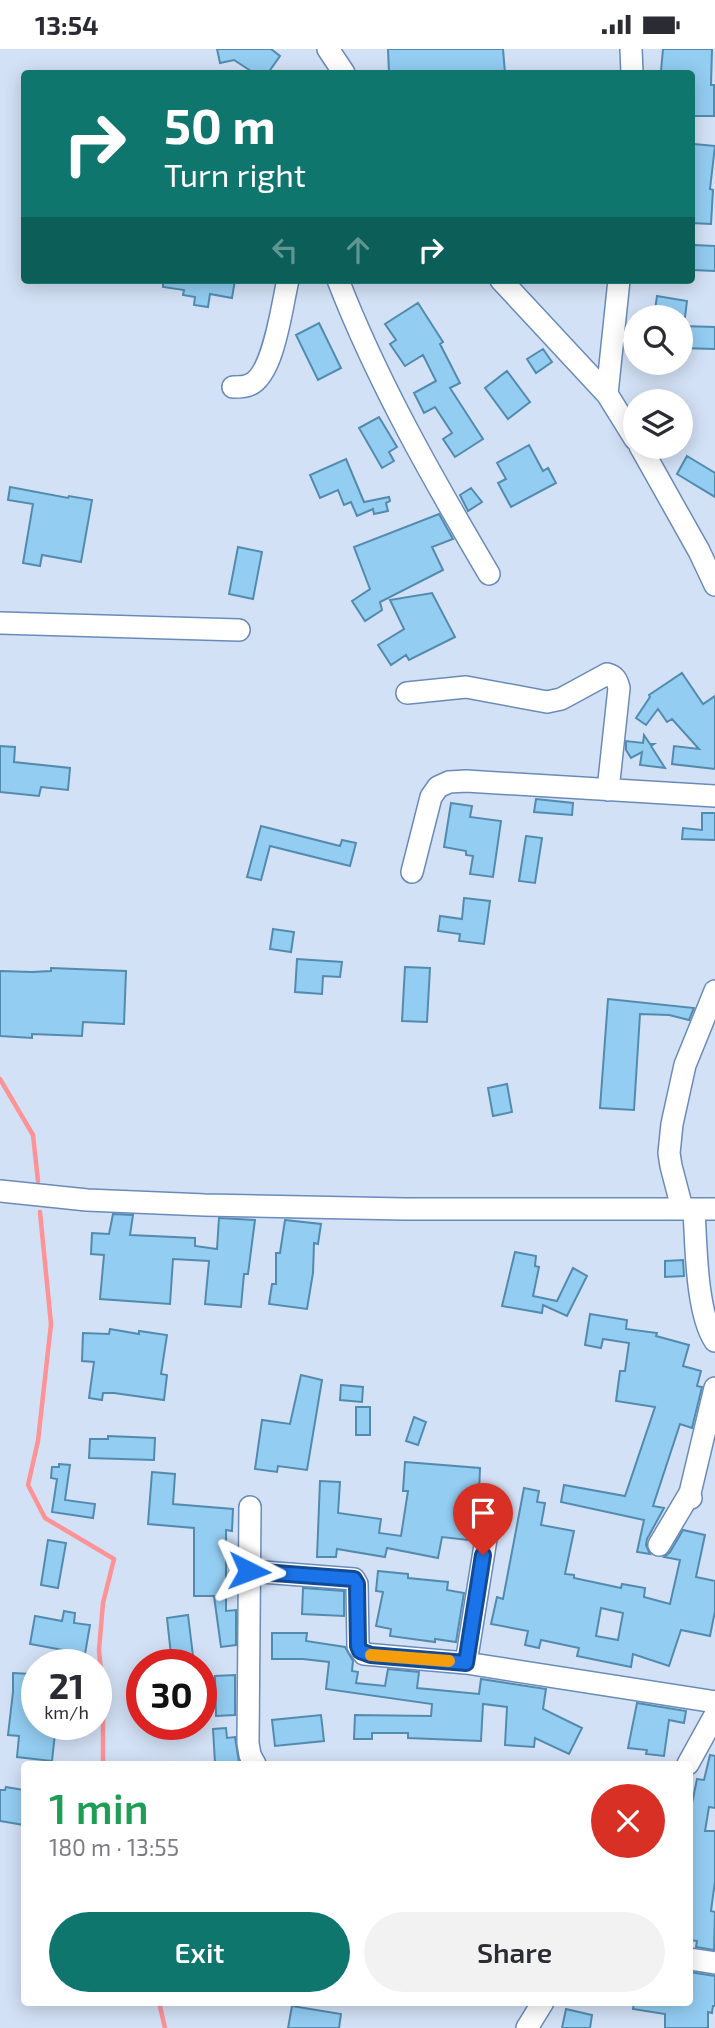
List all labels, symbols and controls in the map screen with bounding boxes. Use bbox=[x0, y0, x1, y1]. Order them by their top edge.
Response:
text: 13:54 bbox=[35, 9, 99, 40]
text: 50 m bbox=[164, 95, 276, 154]
icon: right bbox=[49, 98, 140, 189]
text: Turn right bbox=[164, 155, 306, 193]
icon: left bbox=[266, 231, 304, 269]
icon: ahead bbox=[339, 231, 377, 269]
icon: right bbox=[412, 231, 450, 269]
map controls bbox=[623, 305, 693, 459]
button: search bbox=[623, 305, 693, 375]
button: layers bbox=[623, 389, 693, 459]
pin bbox=[453, 1483, 513, 1555]
icon: arrive bbox=[464, 1494, 502, 1532]
position arrow bbox=[212, 1534, 286, 1608]
speed limit sign: 30 bbox=[126, 1649, 217, 1740]
text: 21 bbox=[49, 1664, 84, 1706]
text: km/h bbox=[44, 1701, 89, 1723]
text: 1 min bbox=[49, 1782, 149, 1832]
button: close bbox=[591, 1784, 665, 1858]
text: 180 m · 13:55 bbox=[49, 1833, 179, 1861]
button: Exit bbox=[49, 1912, 350, 1992]
button: Share bbox=[364, 1912, 665, 1992]

